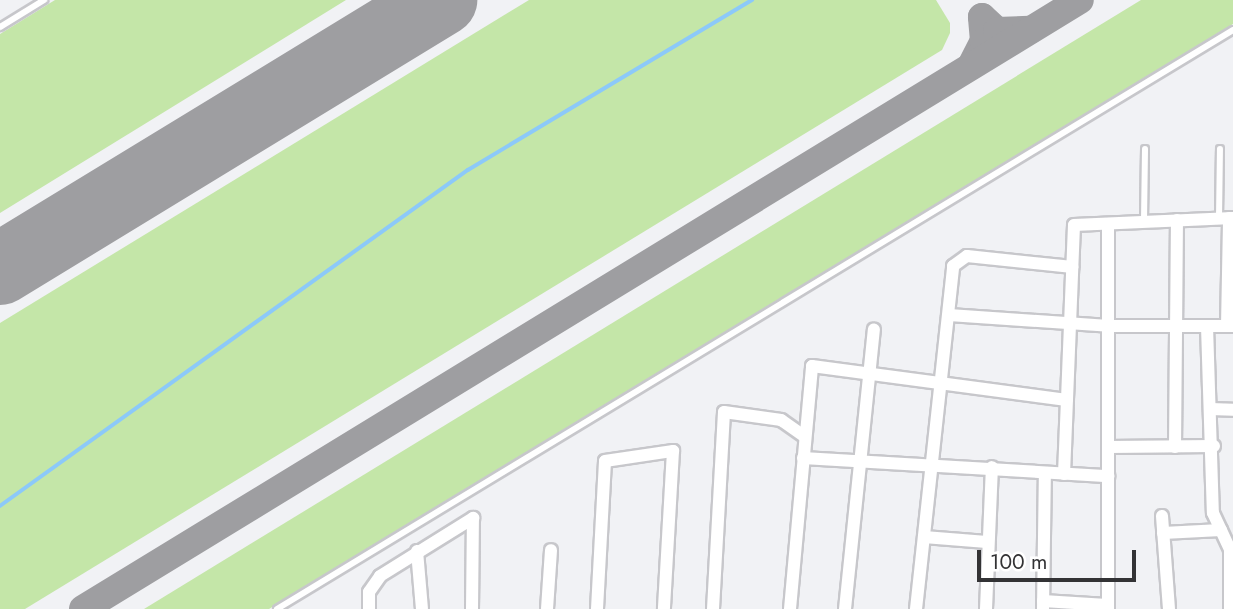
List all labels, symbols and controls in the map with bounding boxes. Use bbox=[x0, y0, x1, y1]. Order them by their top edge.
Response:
scale bar bbox=[981, 536, 1140, 580]
text: 100 m bbox=[990, 547, 1047, 577]

